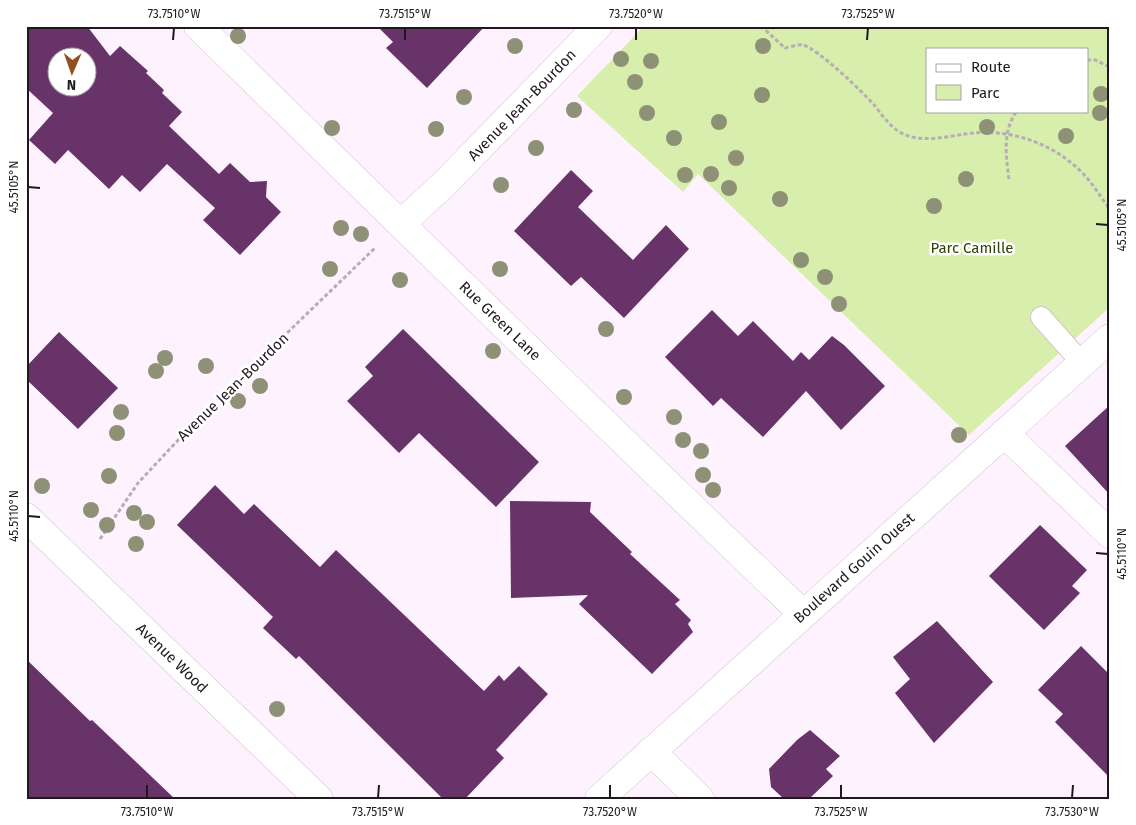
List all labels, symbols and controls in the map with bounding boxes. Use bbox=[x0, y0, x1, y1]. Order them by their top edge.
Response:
text: 73.7510°W bbox=[148, 7, 200, 21]
text: 73.7515°W bbox=[379, 7, 431, 21]
text: 73.7520°W bbox=[609, 7, 663, 21]
text: 73.7525°W bbox=[841, 7, 895, 21]
street label: Avenue Jean-Bourdon bbox=[464, 46, 580, 164]
north arrow bbox=[48, 48, 98, 98]
legend bbox=[926, 48, 1088, 112]
text: Route bbox=[971, 58, 1011, 76]
text: N bbox=[67, 76, 77, 93]
text: Parc bbox=[971, 84, 1000, 102]
text: 45.5105°N bbox=[7, 161, 21, 213]
text: 45.5105°N bbox=[1115, 199, 1129, 251]
park label: Parc Camille bbox=[931, 239, 1013, 257]
street label: Rue Green Lane bbox=[456, 278, 544, 364]
street label: Avenue Jean-Bourdon bbox=[174, 329, 292, 445]
text: 45.5110°N bbox=[7, 490, 21, 542]
street label: Boulevard Gouin Ouest bbox=[790, 509, 919, 627]
text: 45.5110°N bbox=[1115, 528, 1129, 580]
street label: Avenue Wood bbox=[132, 619, 212, 697]
text: 73.7510°W bbox=[121, 805, 173, 819]
text: 73.7515°W bbox=[352, 805, 404, 819]
text: 73.7520°W bbox=[583, 805, 637, 819]
text: 73.7525°W bbox=[814, 805, 868, 819]
text: 73.7530°W bbox=[1045, 805, 1099, 819]

